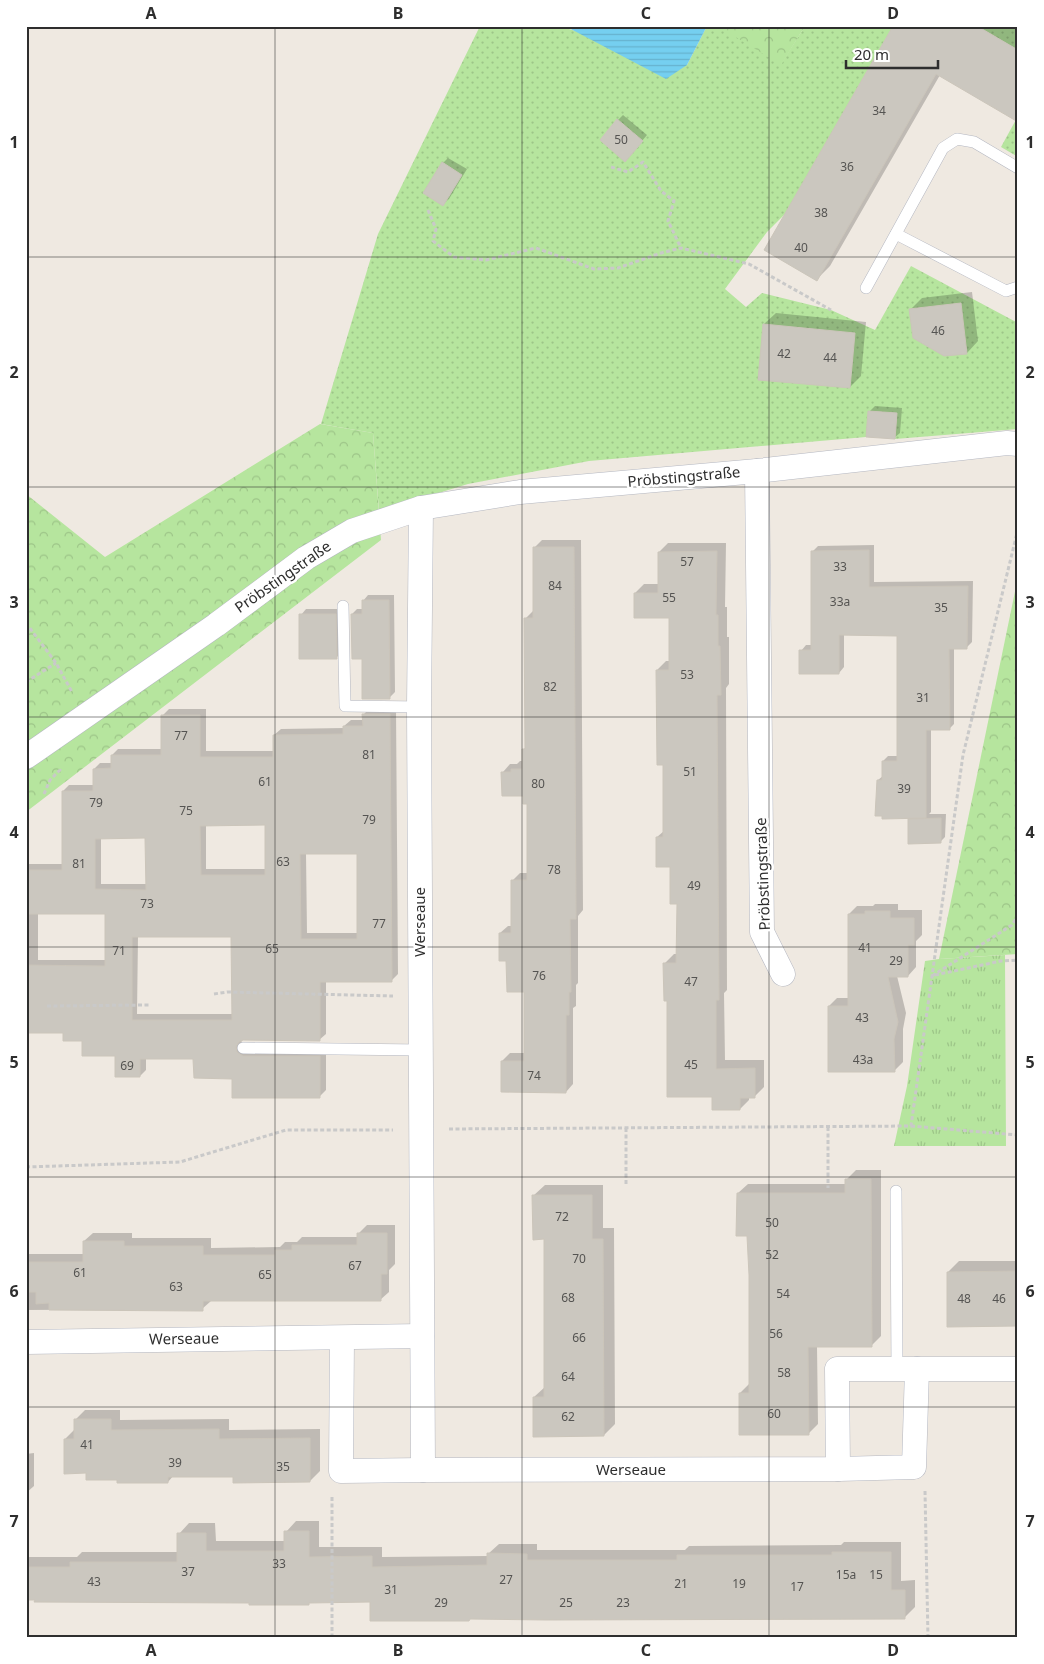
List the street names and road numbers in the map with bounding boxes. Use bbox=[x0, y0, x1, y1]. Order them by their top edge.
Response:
street label: Pröbstingstraße bbox=[627, 461, 741, 491]
street label: Pröbstingstraße bbox=[230, 536, 334, 617]
street label: Pröbstingstraße bbox=[750, 817, 774, 931]
street label: Werseaue bbox=[409, 887, 429, 957]
street label: Werseaue bbox=[149, 1327, 219, 1349]
street label: Werseaue bbox=[596, 1459, 666, 1479]

